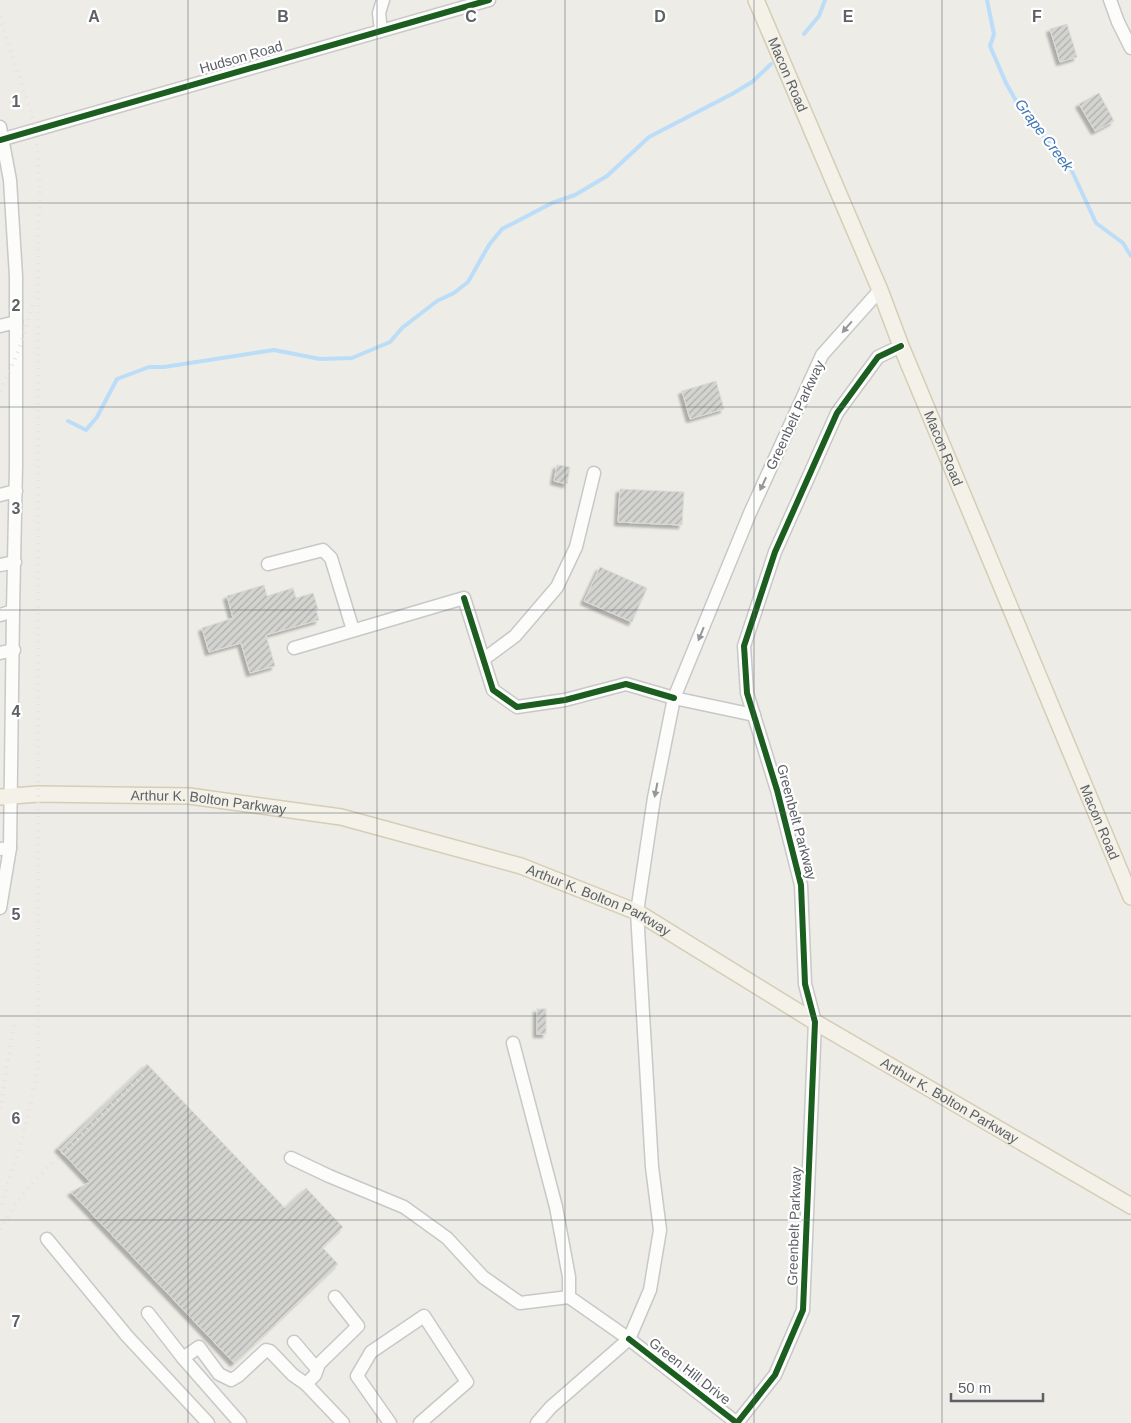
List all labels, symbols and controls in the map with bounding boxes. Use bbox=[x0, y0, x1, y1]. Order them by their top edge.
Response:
text: A bbox=[88, 8, 100, 25]
text: B bbox=[277, 8, 289, 25]
text: C bbox=[465, 8, 477, 25]
text: D bbox=[654, 8, 666, 25]
text: E bbox=[843, 8, 854, 25]
text: F bbox=[1032, 8, 1042, 25]
street label: Macon Road bbox=[765, 35, 811, 114]
street label: Hudson Road bbox=[198, 38, 284, 76]
text: 1 bbox=[12, 93, 21, 110]
water label: Grape Creek bbox=[1012, 95, 1078, 175]
text: 2 bbox=[12, 297, 21, 314]
one-way arrow bbox=[842, 320, 853, 333]
street label: Greenbelt Parkway bbox=[763, 358, 827, 472]
street label: Macon Road bbox=[921, 408, 966, 488]
one-way arrow bbox=[759, 477, 767, 491]
text: 3 bbox=[12, 500, 21, 517]
one-way arrow bbox=[696, 627, 704, 641]
text: 4 bbox=[12, 703, 21, 720]
street label: Greenbelt Parkway bbox=[774, 762, 820, 882]
one-way arrow bbox=[652, 782, 660, 797]
street label: Macon Road bbox=[1077, 782, 1122, 862]
street label: Arthur K. Bolton Parkway bbox=[130, 787, 287, 817]
street label: Arthur K. Bolton Parkway bbox=[524, 861, 674, 939]
text: 5 bbox=[12, 906, 21, 923]
street label: Arthur K. Bolton Parkway bbox=[878, 1054, 1021, 1147]
text: 6 bbox=[12, 1110, 21, 1127]
street label: Greenbelt Parkway bbox=[784, 1166, 804, 1286]
text: 7 bbox=[12, 1313, 21, 1330]
street label: Green Hill Drive bbox=[646, 1334, 734, 1408]
scale bar bbox=[951, 1370, 1044, 1402]
text: 50 m bbox=[958, 1379, 991, 1396]

